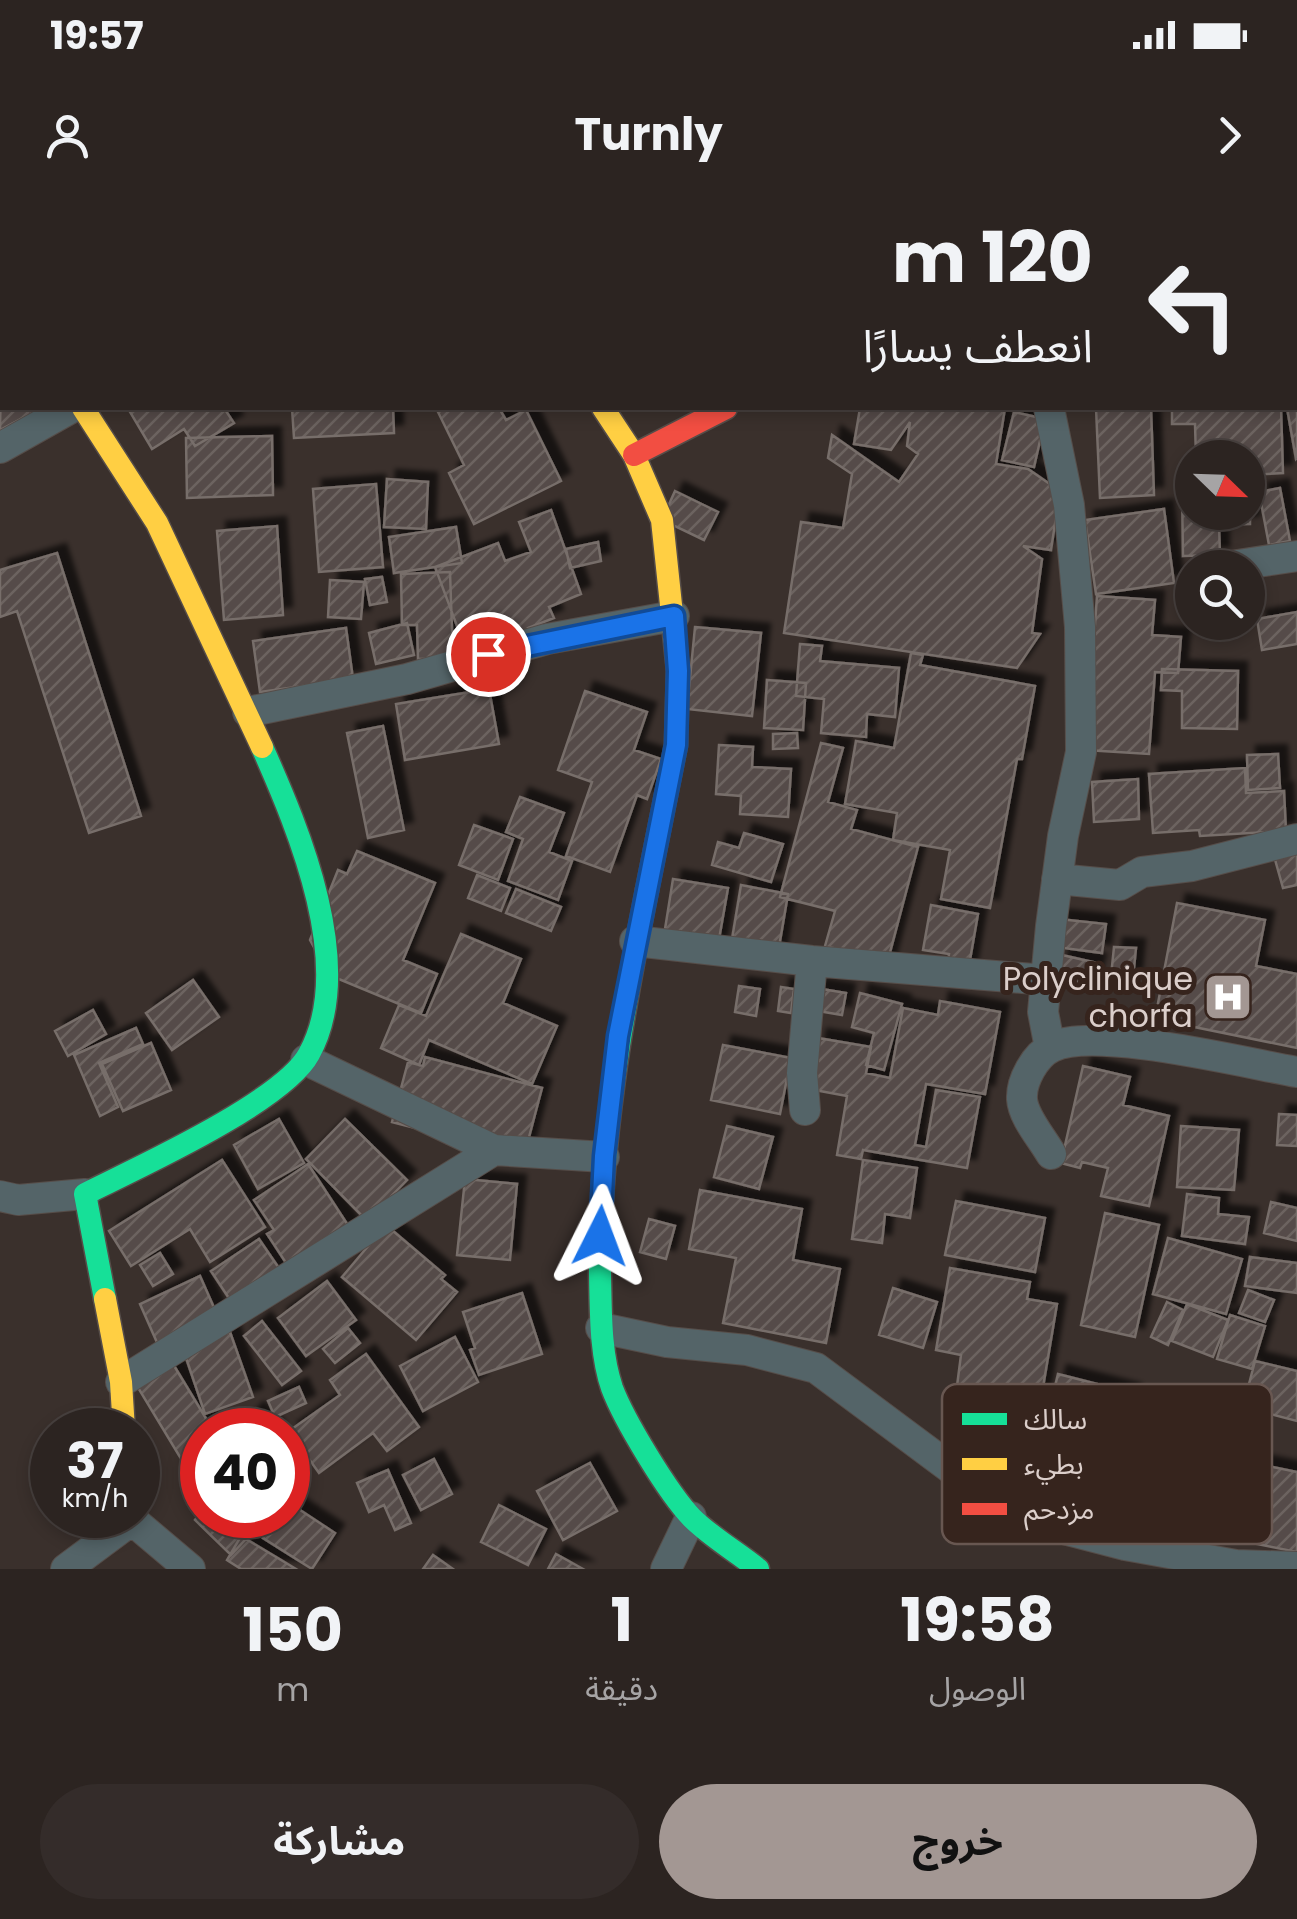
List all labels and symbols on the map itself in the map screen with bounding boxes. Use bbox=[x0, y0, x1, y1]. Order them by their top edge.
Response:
north arrow bbox=[1175, 440, 1265, 530]
pin bbox=[446, 612, 531, 697]
place label: Polyclinique chorfa bbox=[1003, 956, 1193, 1038]
hospital icon: Polyclinique chorfa bbox=[1202, 971, 1254, 1023]
position arrow bbox=[548, 1184, 652, 1288]
legend bbox=[942, 1384, 1272, 1544]
text: سالك bbox=[1024, 1400, 1087, 1439]
speed limit sign: 40 bbox=[180, 1408, 310, 1538]
text: بطيء bbox=[1024, 1445, 1084, 1485]
text: مزدحم bbox=[1024, 1490, 1095, 1531]

